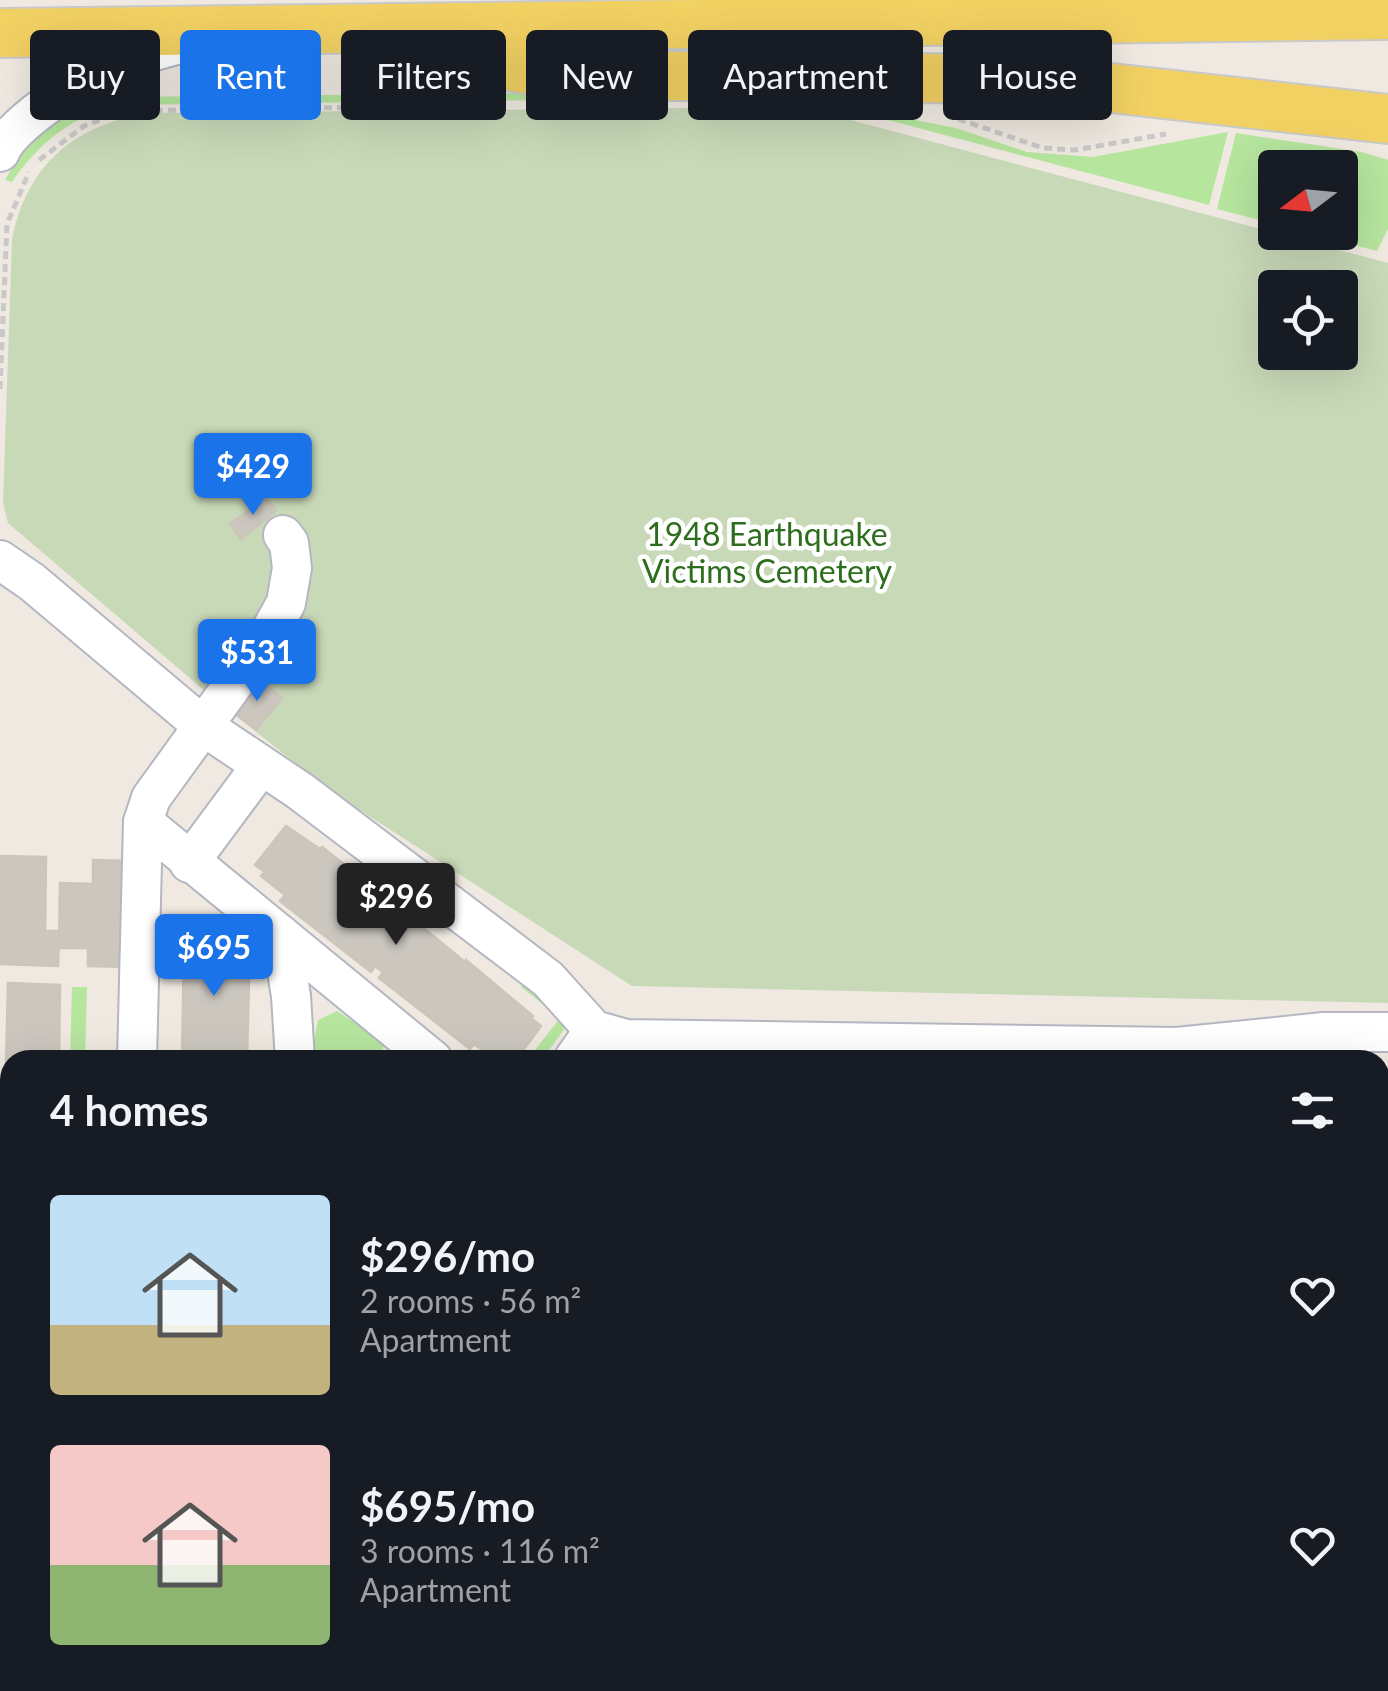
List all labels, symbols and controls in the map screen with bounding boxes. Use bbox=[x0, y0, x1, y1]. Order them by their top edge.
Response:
chip: Buy bbox=[30, 30, 160, 120]
chip: Rent bbox=[180, 30, 321, 120]
chip: Filters bbox=[341, 30, 506, 120]
chip: New bbox=[526, 30, 668, 120]
chip: Apartment bbox=[688, 30, 923, 120]
chip: House bbox=[943, 30, 1112, 120]
north arrow bbox=[1258, 150, 1358, 250]
map controls bbox=[1258, 150, 1358, 370]
button: locate bbox=[1258, 270, 1358, 370]
pin: $429 bbox=[194, 433, 312, 518]
text: $429 bbox=[216, 446, 290, 485]
park label: 1948 Earthquake Victims Cemetery bbox=[642, 514, 893, 590]
pin: $531 bbox=[198, 619, 316, 704]
text: $531 bbox=[220, 632, 294, 671]
pin: $296 bbox=[337, 863, 455, 948]
text: $296 bbox=[359, 876, 433, 915]
pin: $695 bbox=[155, 914, 273, 999]
text: $695 bbox=[177, 927, 251, 966]
icon: filters bbox=[1285, 1083, 1340, 1138]
text: 4 homes bbox=[50, 1085, 208, 1135]
text: $296/mo bbox=[360, 1231, 535, 1281]
icon: home bbox=[130, 1235, 250, 1355]
icon: heart bbox=[1285, 1268, 1340, 1323]
text: 2 rooms · 56 m² bbox=[360, 1281, 581, 1320]
text: Apartment bbox=[360, 1320, 511, 1359]
text: $695/mo bbox=[360, 1481, 535, 1531]
icon: home bbox=[130, 1485, 250, 1605]
icon: heart bbox=[1285, 1518, 1340, 1573]
text: 3 rooms · 116 m² bbox=[360, 1531, 600, 1570]
text: Apartment bbox=[360, 1570, 511, 1609]

